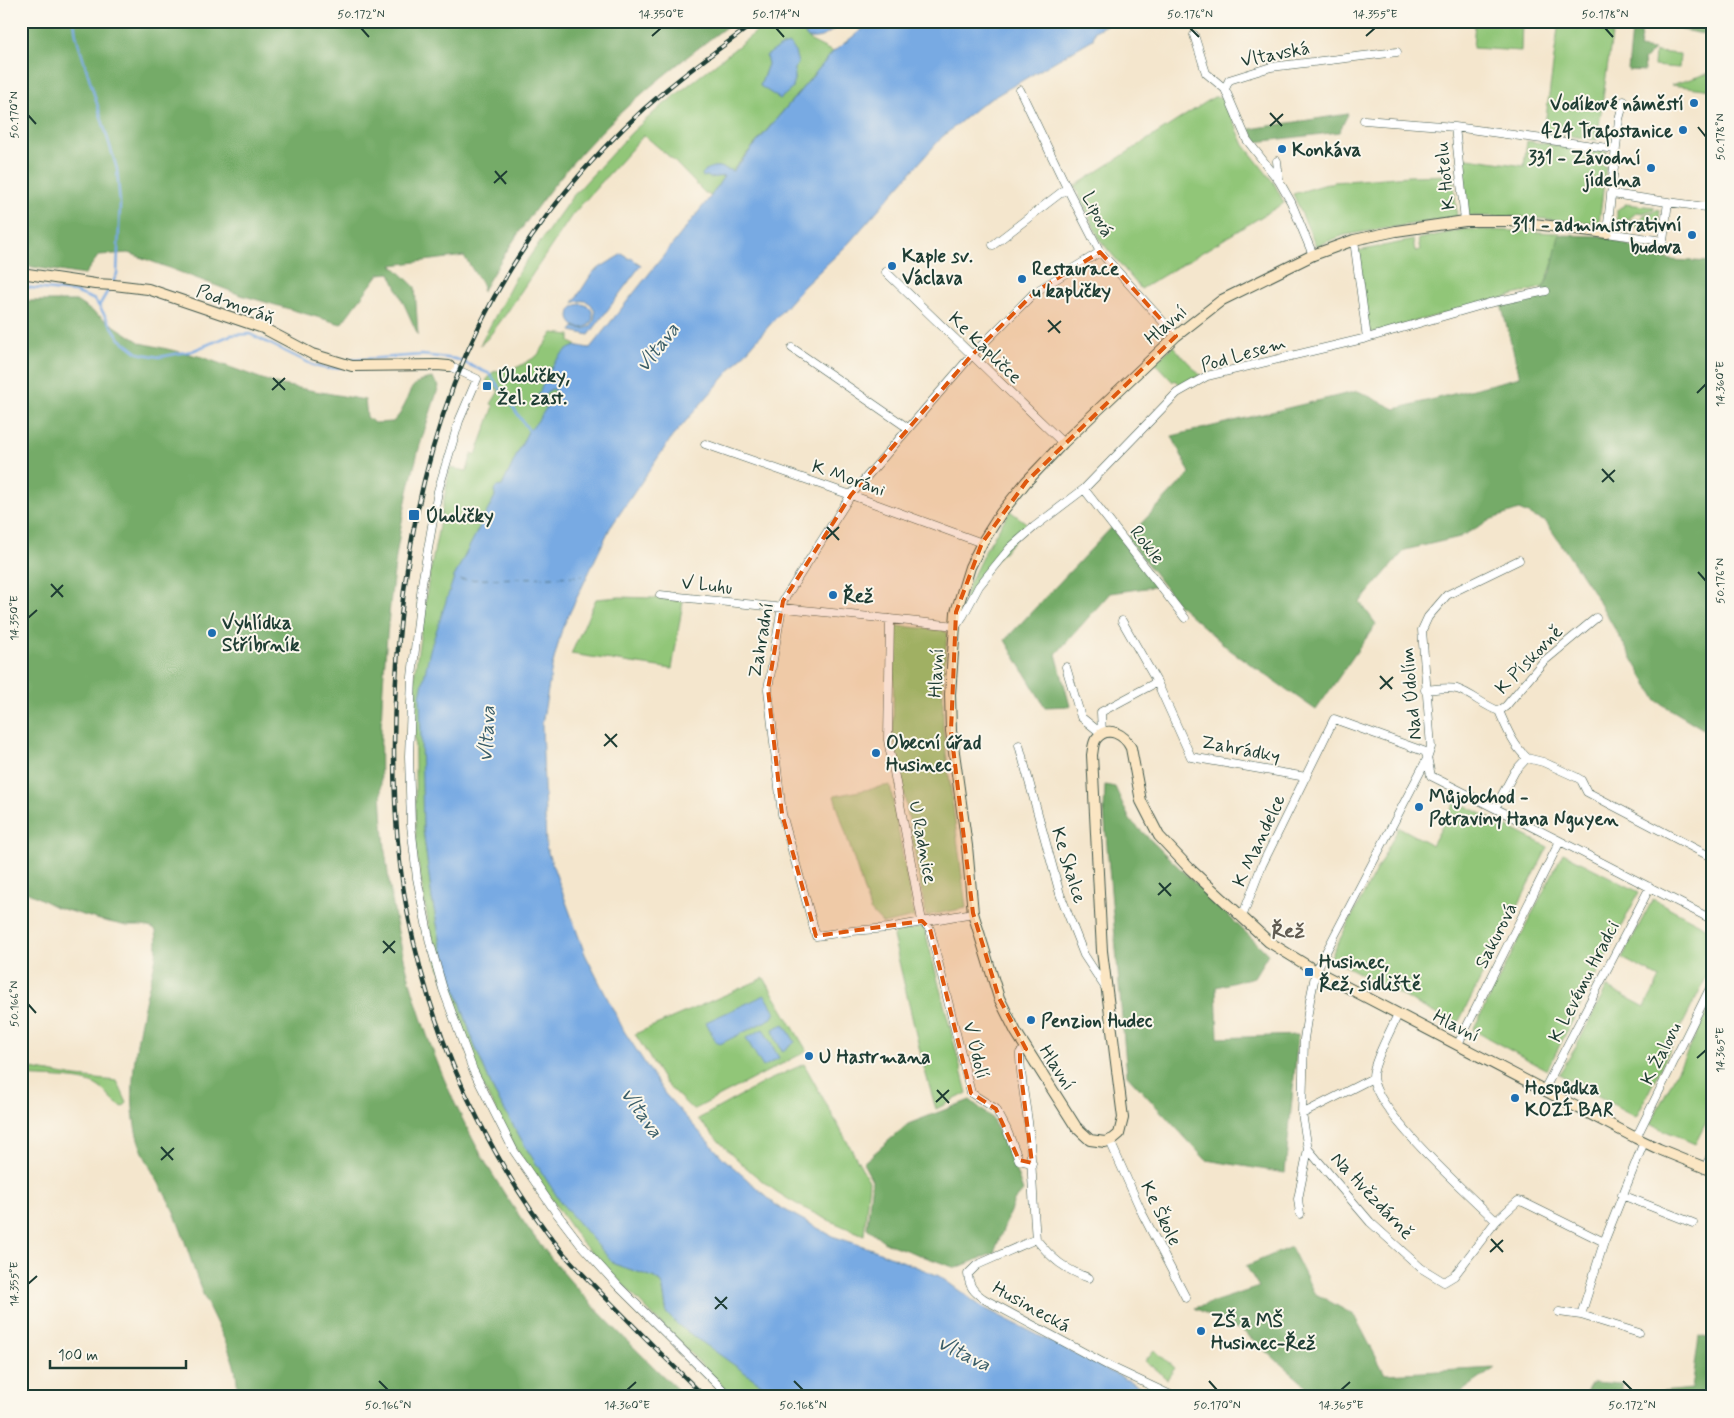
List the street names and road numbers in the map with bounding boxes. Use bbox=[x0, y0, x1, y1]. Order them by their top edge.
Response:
street label: Vltavská bbox=[1239, 36, 1312, 73]
street label: K Hotelu bbox=[1429, 140, 1462, 211]
street label: Lipová bbox=[1076, 188, 1120, 242]
street label: Podmoráň bbox=[193, 279, 278, 330]
street label: Hlavní bbox=[1139, 299, 1193, 351]
street label: Ke Kapličce bbox=[943, 307, 1027, 390]
street label: Pod Lesem bbox=[1198, 330, 1289, 378]
street label: K Moráni bbox=[808, 454, 889, 503]
street label: Rokle bbox=[1124, 520, 1170, 570]
street label: V Luhu bbox=[680, 570, 734, 601]
street label: Zahradní bbox=[743, 601, 780, 680]
street label: K Pískovně bbox=[1490, 620, 1568, 700]
street label: Nad Údolím bbox=[1395, 647, 1428, 741]
street label: Hlavní bbox=[923, 648, 950, 698]
street label: Zahrádky bbox=[1199, 730, 1282, 769]
street label: K Mandelce bbox=[1227, 790, 1292, 891]
street label: U Radnice bbox=[902, 799, 943, 886]
street label: Ke Skalce bbox=[1045, 824, 1092, 907]
street label: Sakurová bbox=[1469, 899, 1524, 973]
street label: K Levému Hradci bbox=[1543, 917, 1626, 1047]
street label: Hlavní bbox=[1429, 1004, 1484, 1049]
street label: K Žalovu bbox=[1635, 1018, 1688, 1089]
street label: V Údolí bbox=[956, 1019, 995, 1082]
street label: Hlavní bbox=[1033, 1040, 1081, 1095]
street label: Na Hvězdárně bbox=[1325, 1147, 1419, 1245]
street label: Ke Škole bbox=[1134, 1177, 1187, 1250]
street label: Husinecká bbox=[988, 1276, 1075, 1339]

